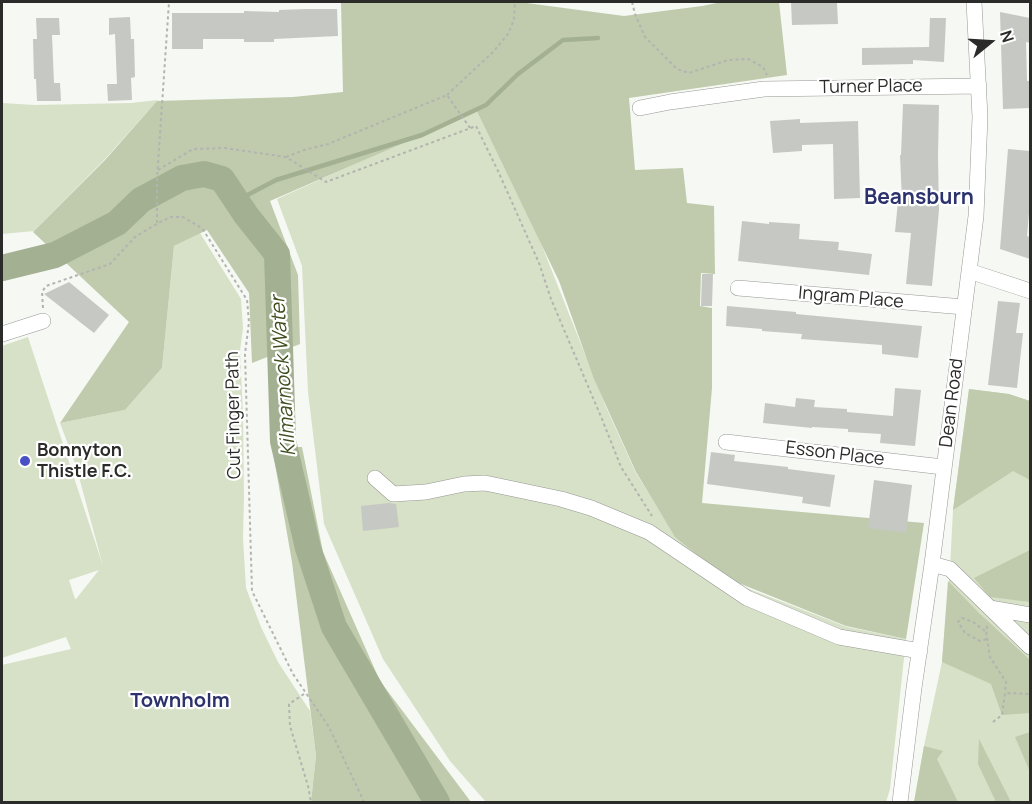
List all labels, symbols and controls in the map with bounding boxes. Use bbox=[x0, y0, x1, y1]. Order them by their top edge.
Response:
north arrow bbox=[960, 12, 1020, 72]
text: N bbox=[995, 28, 1019, 45]
street label: Turner Place bbox=[819, 75, 923, 99]
district label: Beansburn bbox=[864, 185, 974, 211]
street label: Ingram Place bbox=[797, 283, 905, 313]
water label: Kilmarnock Water bbox=[266, 295, 302, 457]
street label: Cut Finger Path bbox=[222, 351, 246, 479]
street label: Dean Road bbox=[936, 357, 968, 449]
street label: Esson Place bbox=[784, 437, 886, 471]
place label: Bonnyton Thistle F.C. bbox=[37, 440, 132, 482]
marker: Bonnyton Thistle F.C. bbox=[18, 454, 32, 468]
district label: Townholm bbox=[130, 689, 230, 713]

